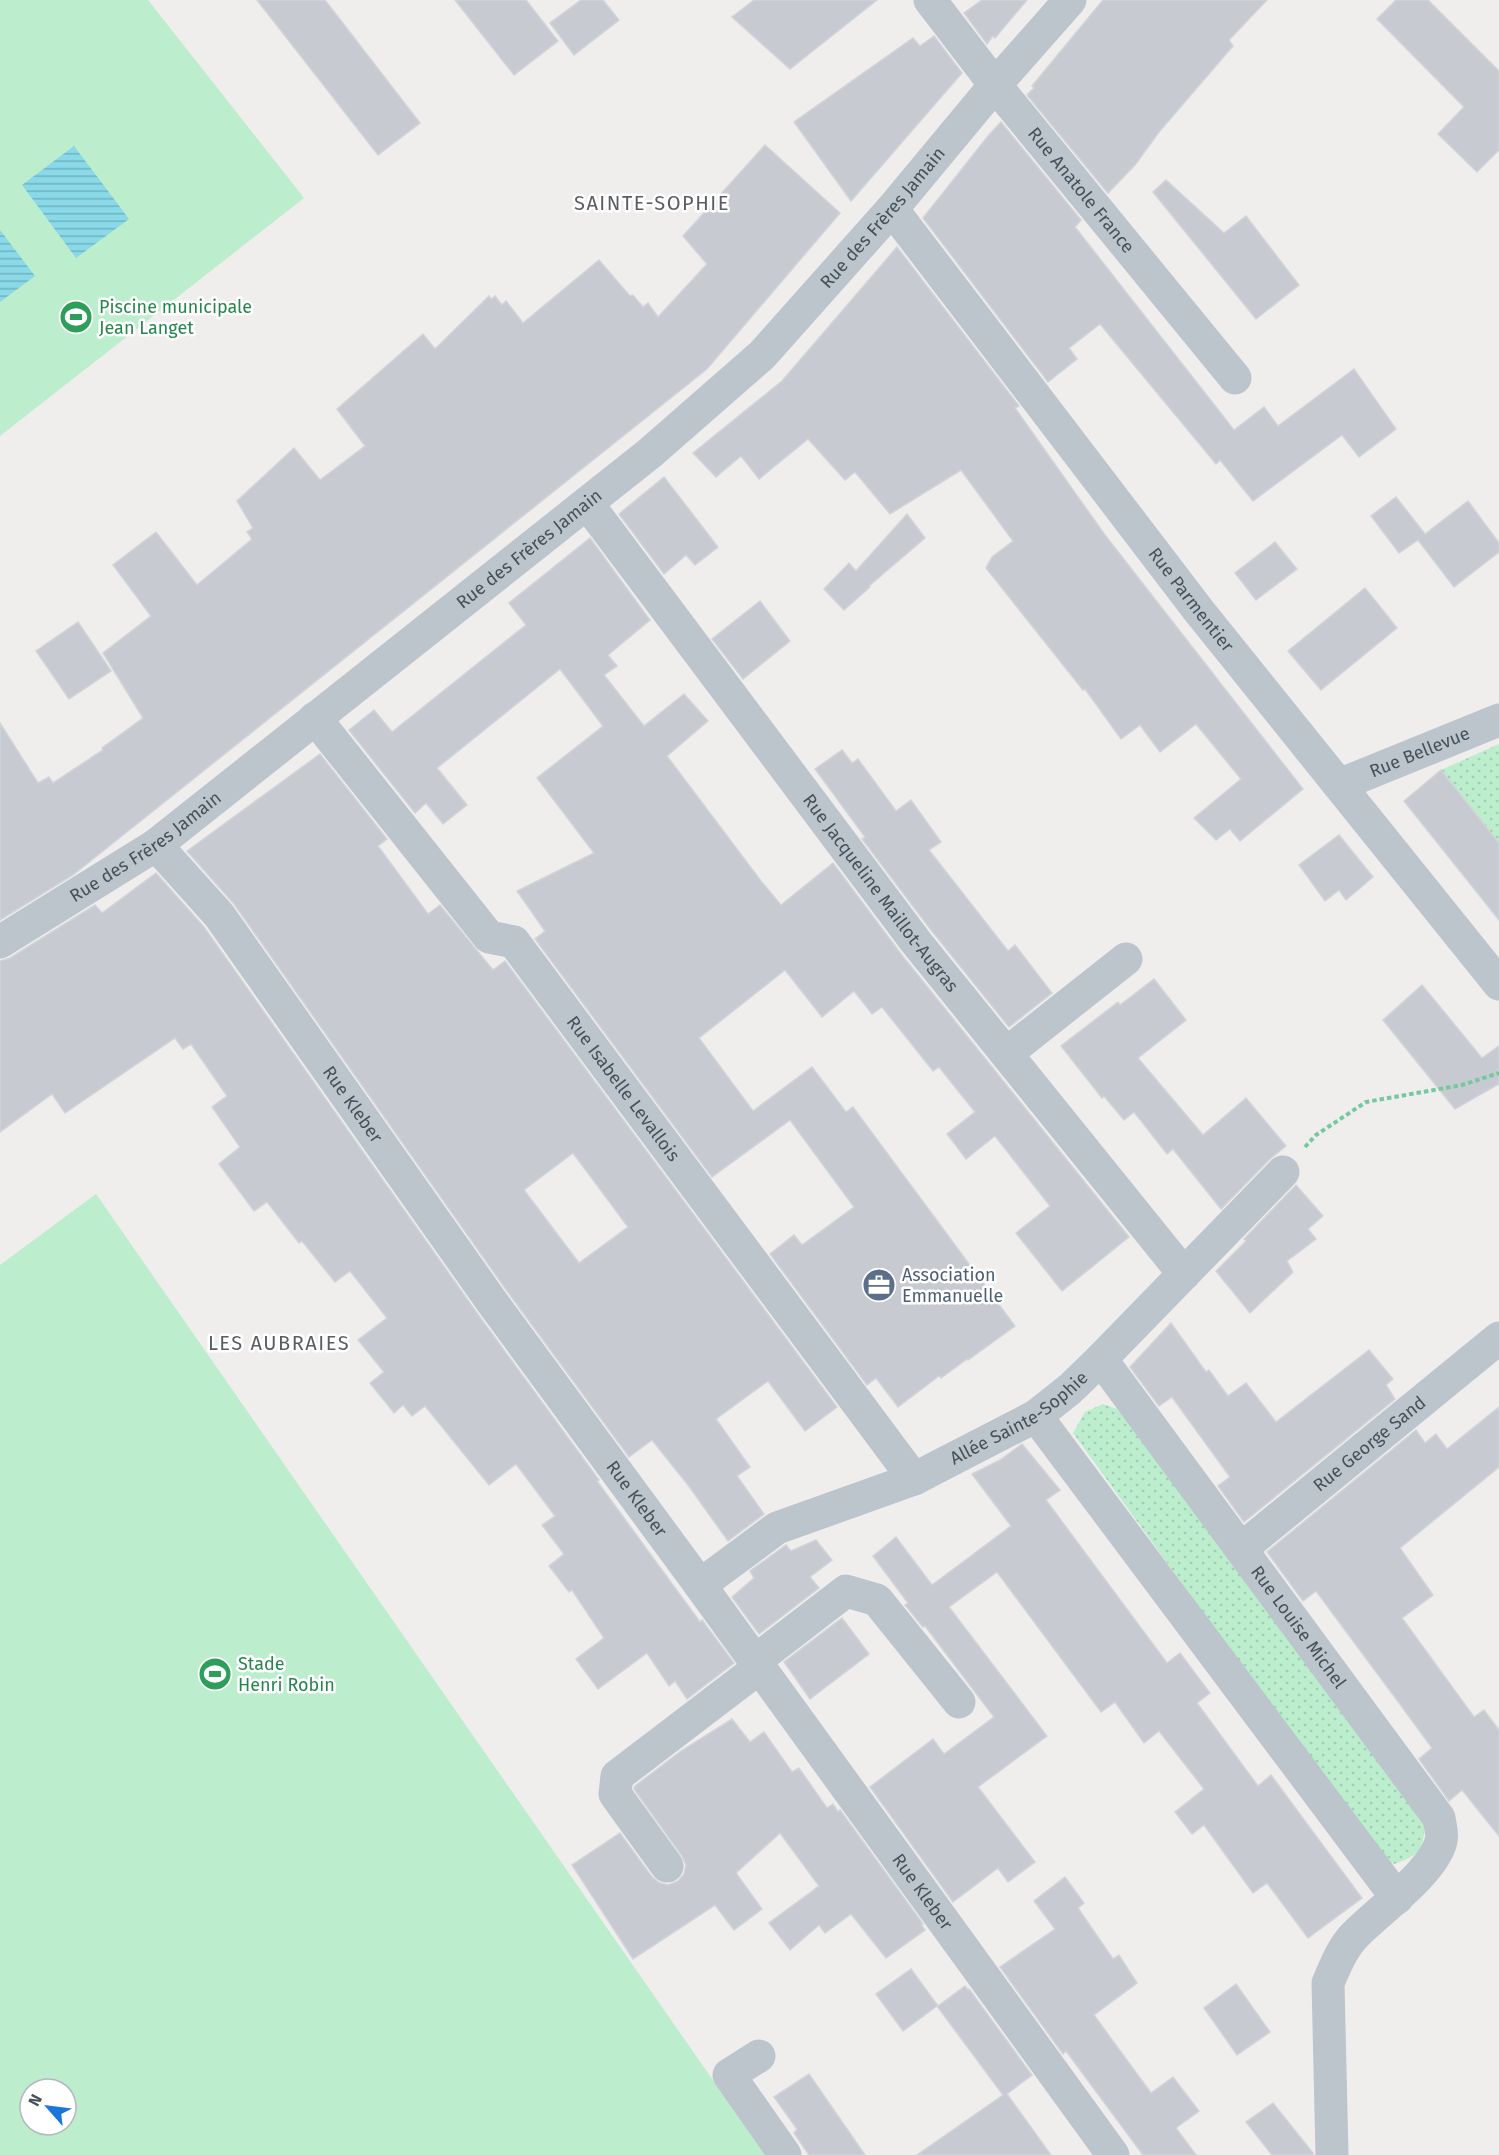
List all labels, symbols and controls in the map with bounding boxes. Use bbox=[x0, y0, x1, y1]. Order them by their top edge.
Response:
street label: Rue Anatole France bbox=[1023, 123, 1139, 258]
street label: Rue des Frères Jamain bbox=[816, 143, 950, 293]
district label: SAINTE-SOPHIE bbox=[574, 191, 730, 215]
place label: Piscine municipale Jean Langet bbox=[99, 296, 252, 339]
sports icon: Piscine municipale Jean Langet bbox=[58, 299, 94, 335]
street label: Rue des Frères Jamain bbox=[452, 484, 606, 613]
street label: Rue Parmentier bbox=[1144, 543, 1239, 656]
street label: Rue Bellevue bbox=[1366, 722, 1473, 782]
street label: Rue des Frères Jamain bbox=[66, 787, 226, 907]
street label: Rue Jacqueline Maillot-Augras bbox=[798, 790, 963, 996]
street label: Rue Isabelle Levallois bbox=[562, 1012, 685, 1166]
street label: Rue Kleber bbox=[318, 1062, 387, 1147]
place label: Association Emmanuelle bbox=[902, 1264, 1003, 1307]
office icon: Association Emmanuelle bbox=[861, 1267, 897, 1303]
district label: LES AUBRAIES bbox=[208, 1331, 350, 1355]
street label: Allée Sainte-Sophie bbox=[946, 1367, 1093, 1470]
street label: Rue George Sand bbox=[1309, 1391, 1430, 1496]
street label: Rue Kleber bbox=[601, 1456, 672, 1541]
street label: Rue Louise Michel bbox=[1246, 1561, 1351, 1693]
place label: Stade Henri Robin bbox=[238, 1653, 335, 1696]
sports icon: Stade Henri Robin bbox=[197, 1656, 233, 1692]
street label: Rue Kleber bbox=[887, 1849, 957, 1934]
north arrow bbox=[18, 2077, 78, 2137]
text: N bbox=[24, 2091, 46, 2109]

